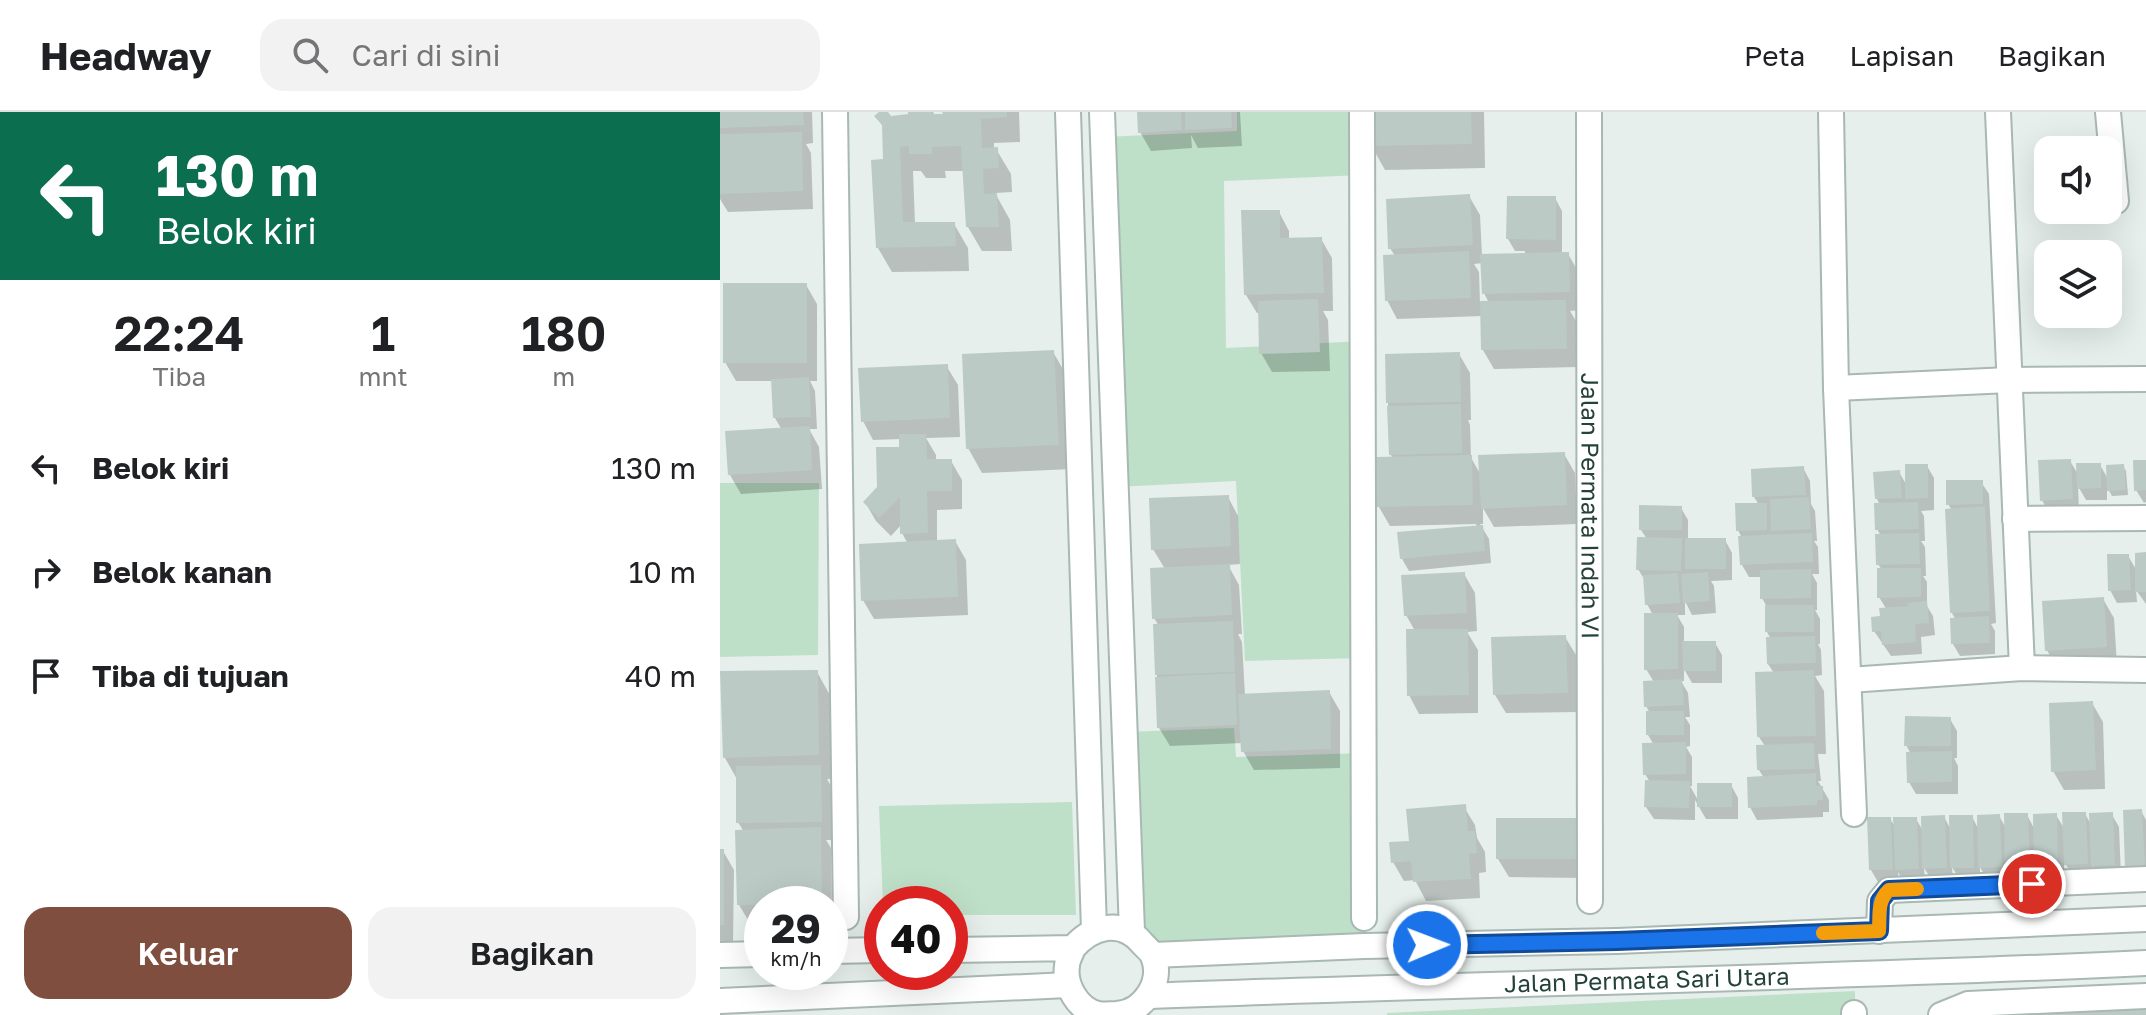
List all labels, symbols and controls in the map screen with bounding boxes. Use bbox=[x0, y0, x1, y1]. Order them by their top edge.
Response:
search box bbox=[260, 19, 820, 91]
text: Headway bbox=[40, 33, 212, 78]
icon: search bbox=[288, 33, 332, 77]
text: Cari di sini bbox=[352, 37, 501, 73]
text: Peta bbox=[1744, 39, 1805, 72]
text: Lapisan bbox=[1849, 39, 1954, 72]
text: Bagikan bbox=[1998, 39, 2106, 72]
map controls bbox=[2034, 136, 2122, 328]
button: sound bbox=[2034, 136, 2122, 224]
text: 130 m bbox=[156, 141, 318, 208]
icon: left bbox=[24, 144, 128, 248]
text: Belok kiri bbox=[156, 209, 317, 252]
button: layers bbox=[2034, 240, 2122, 328]
text: 22:24 bbox=[114, 304, 245, 362]
text: 1 bbox=[371, 304, 395, 362]
text: 180 bbox=[521, 304, 606, 362]
text: Tiba bbox=[152, 361, 206, 392]
text: mnt bbox=[359, 361, 408, 392]
text: m bbox=[552, 361, 575, 392]
street label: Jalan Permata Indah VI bbox=[1576, 373, 1606, 639]
icon: left bbox=[24, 446, 68, 490]
text: Belok kiri bbox=[92, 450, 229, 486]
text: 130 m bbox=[611, 450, 696, 486]
icon: right bbox=[24, 550, 68, 594]
text: Belok kanan bbox=[92, 554, 272, 590]
text: 10 m bbox=[629, 554, 696, 590]
icon: arrive bbox=[24, 654, 68, 698]
text: Tiba di tujuan bbox=[92, 658, 289, 694]
text: 40 m bbox=[625, 658, 696, 694]
pin bbox=[1998, 850, 2066, 918]
icon: arrive bbox=[2010, 862, 2054, 906]
speed limit sign: 40 bbox=[864, 886, 968, 990]
position arrow bbox=[1385, 903, 1469, 987]
text: 29 bbox=[771, 904, 821, 952]
button: Keluar bbox=[24, 907, 352, 999]
button: Bagikan bbox=[368, 907, 696, 999]
text: km/h bbox=[771, 946, 821, 970]
street label: Jalan Permata Sari Utara bbox=[1504, 961, 1790, 998]

